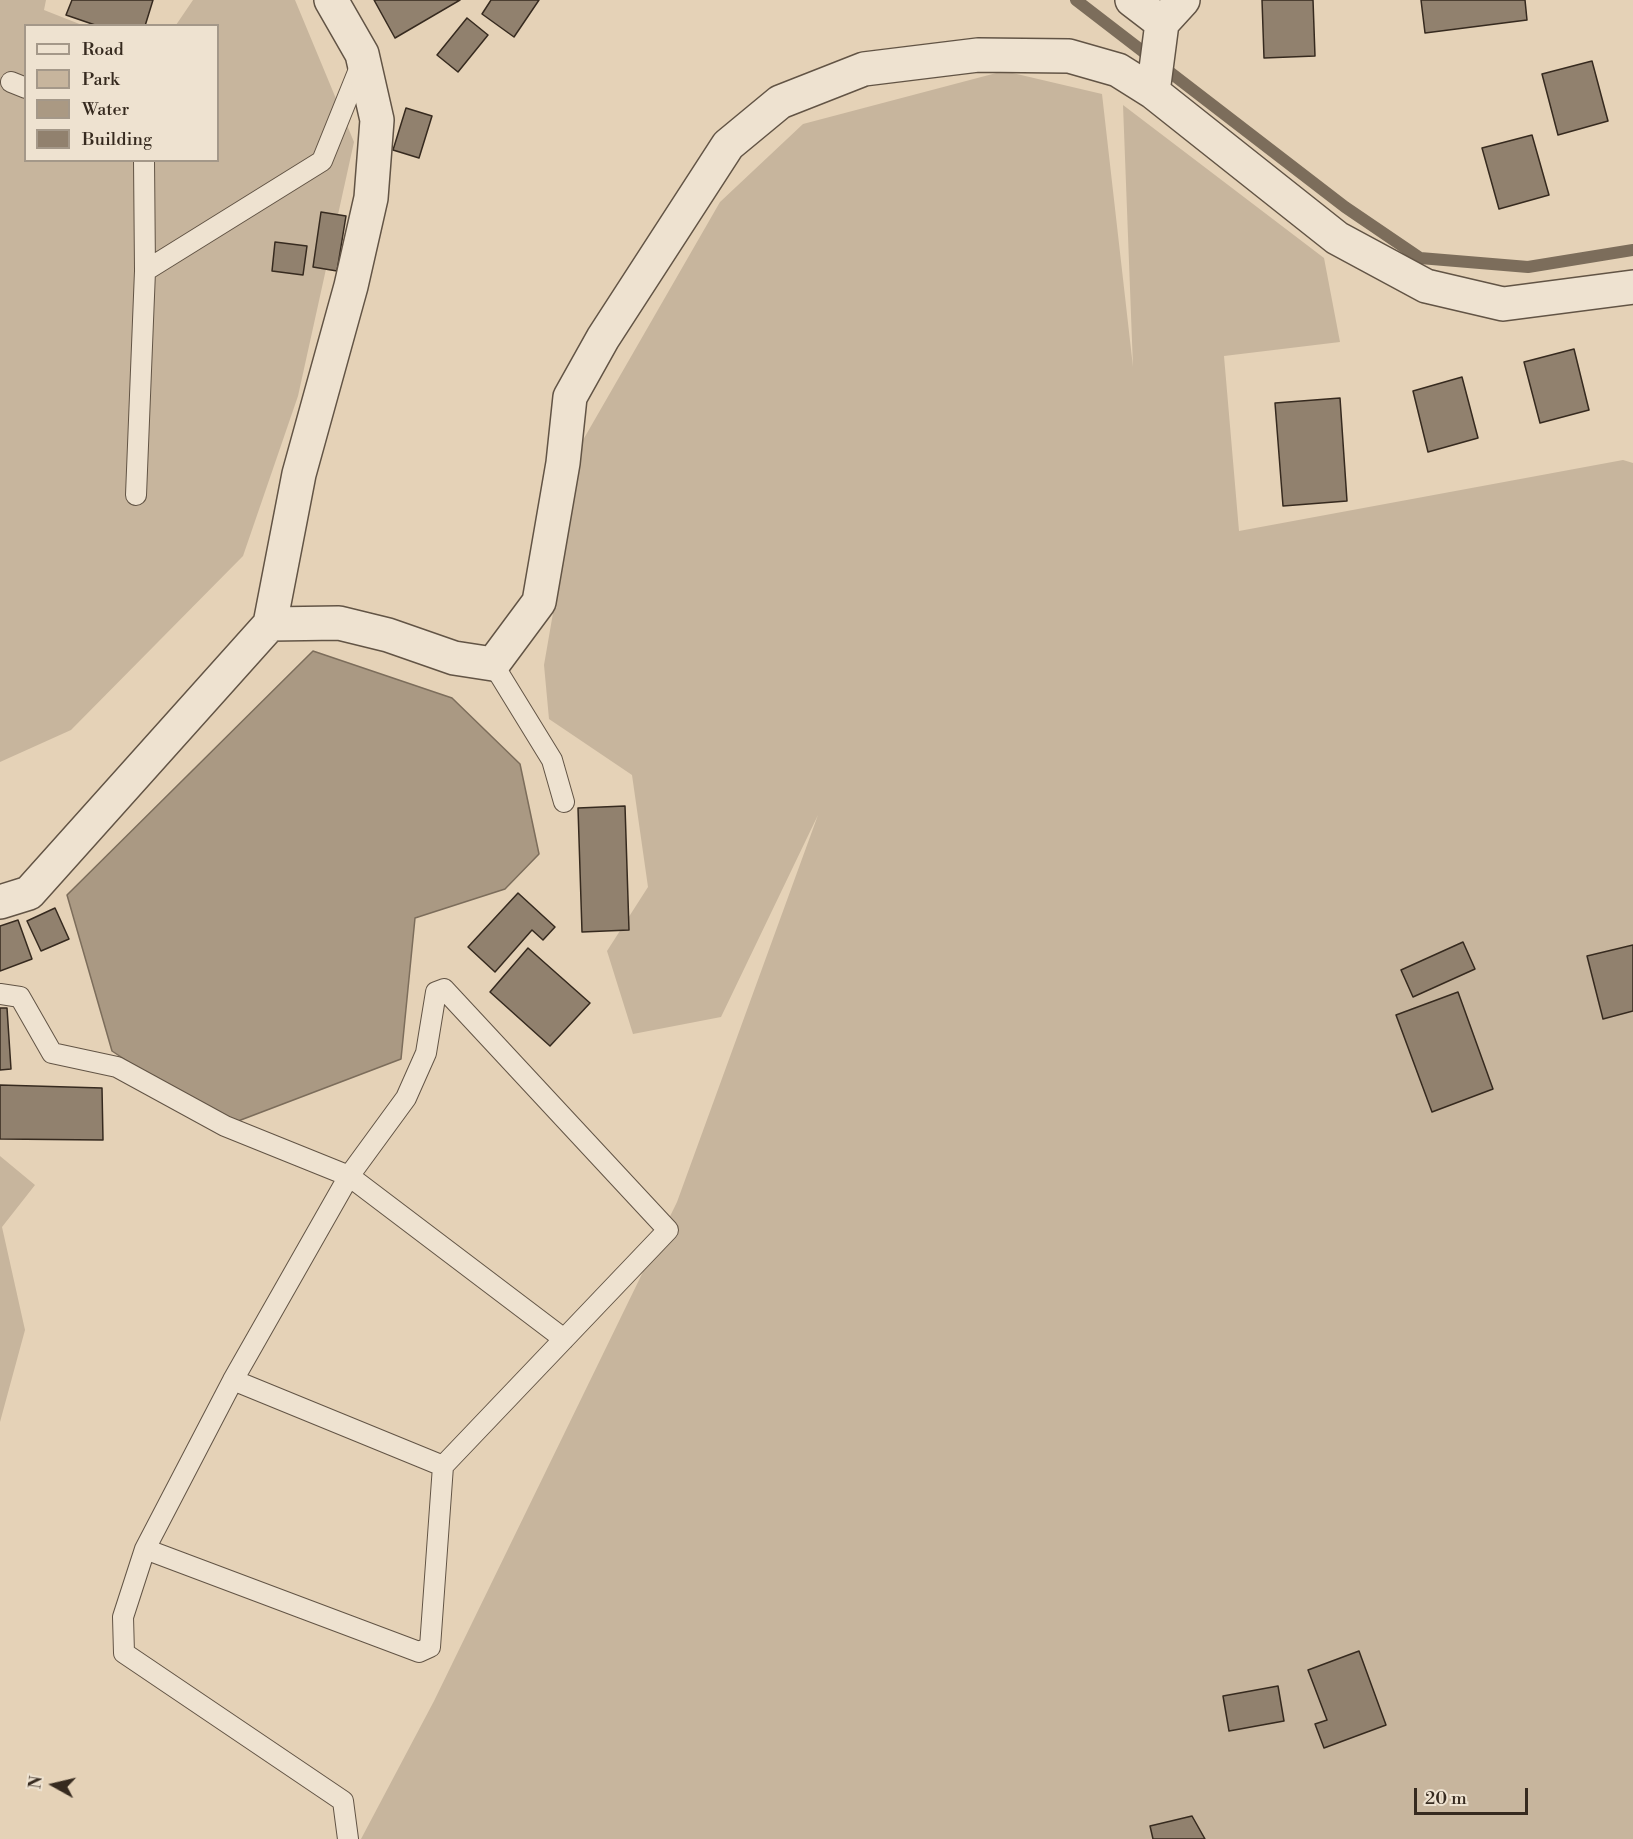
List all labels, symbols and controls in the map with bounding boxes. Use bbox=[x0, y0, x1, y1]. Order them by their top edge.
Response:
legend bbox=[24, 24, 219, 162]
text: Road bbox=[82, 38, 124, 61]
text: Park bbox=[82, 68, 119, 91]
text: Water bbox=[82, 98, 129, 121]
text: Building bbox=[82, 128, 152, 151]
north arrow bbox=[24, 1755, 84, 1815]
text: N bbox=[25, 1775, 47, 1790]
scale bar bbox=[1417, 1776, 1531, 1814]
text: 20 m bbox=[1425, 1787, 1467, 1810]

